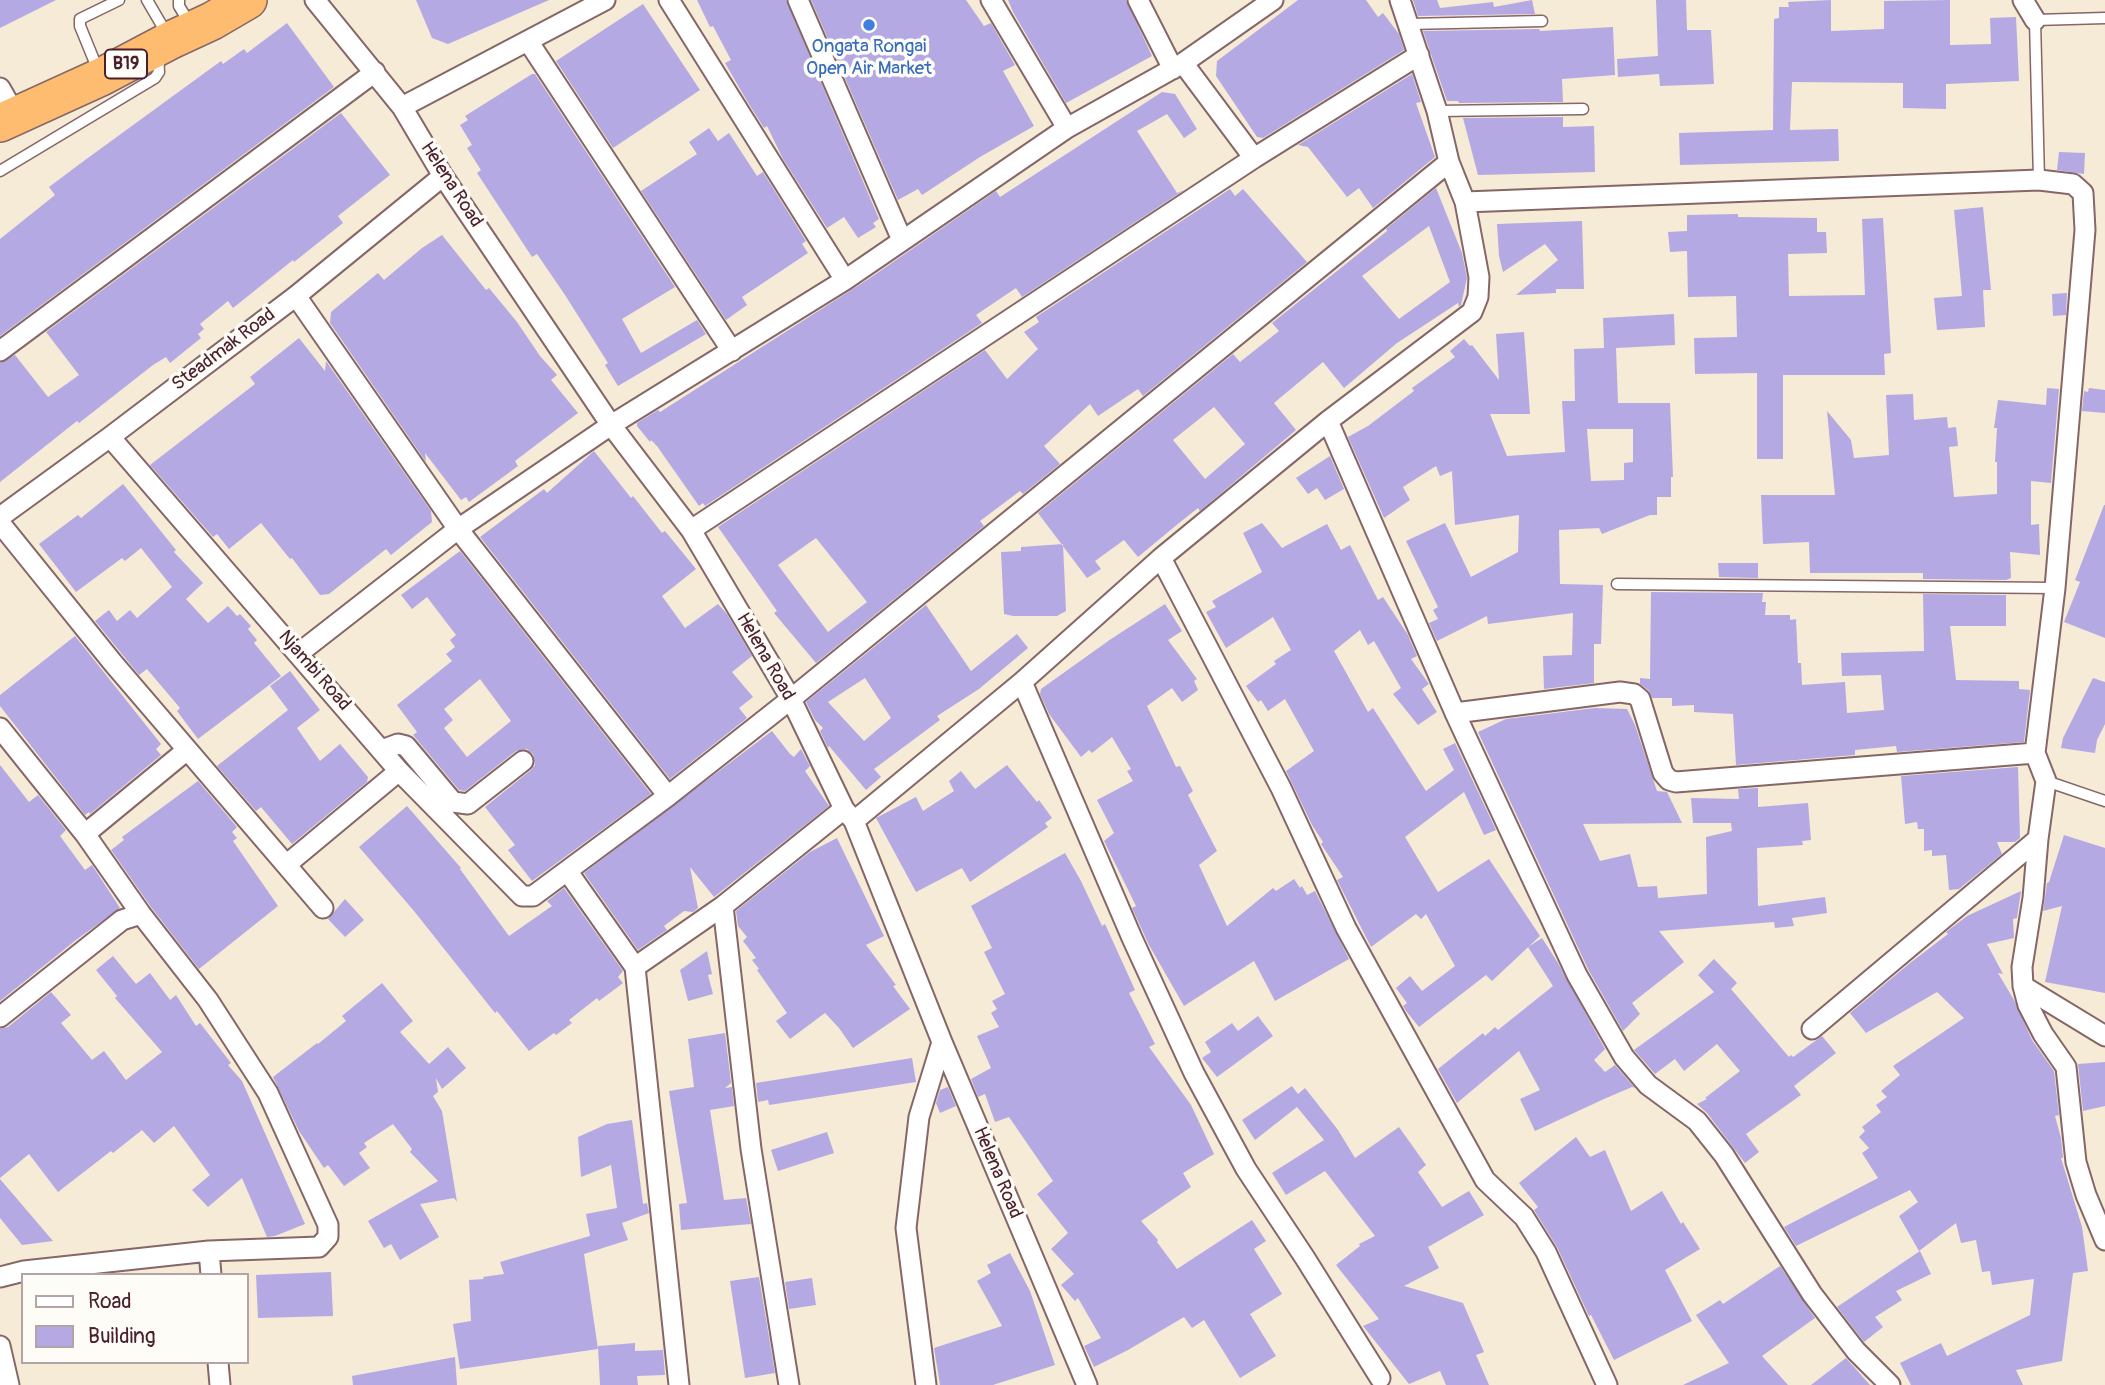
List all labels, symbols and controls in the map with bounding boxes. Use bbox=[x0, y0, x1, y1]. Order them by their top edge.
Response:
marker: Ongata Rongai Open Air Market bbox=[861, 17, 877, 33]
place label: Ongata Rongai Open Air Market bbox=[806, 36, 932, 80]
road number: B19 bbox=[105, 50, 147, 78]
street label: Helena Road bbox=[415, 138, 487, 232]
street label: Steadmak Road bbox=[168, 304, 280, 396]
street label: Helena Road bbox=[731, 609, 799, 705]
street label: Njambi Road bbox=[273, 626, 355, 716]
street label: Helena Road bbox=[968, 1124, 1026, 1222]
legend bbox=[21, 1273, 248, 1364]
text: Road bbox=[88, 1288, 132, 1315]
text: Building bbox=[88, 1323, 155, 1350]

